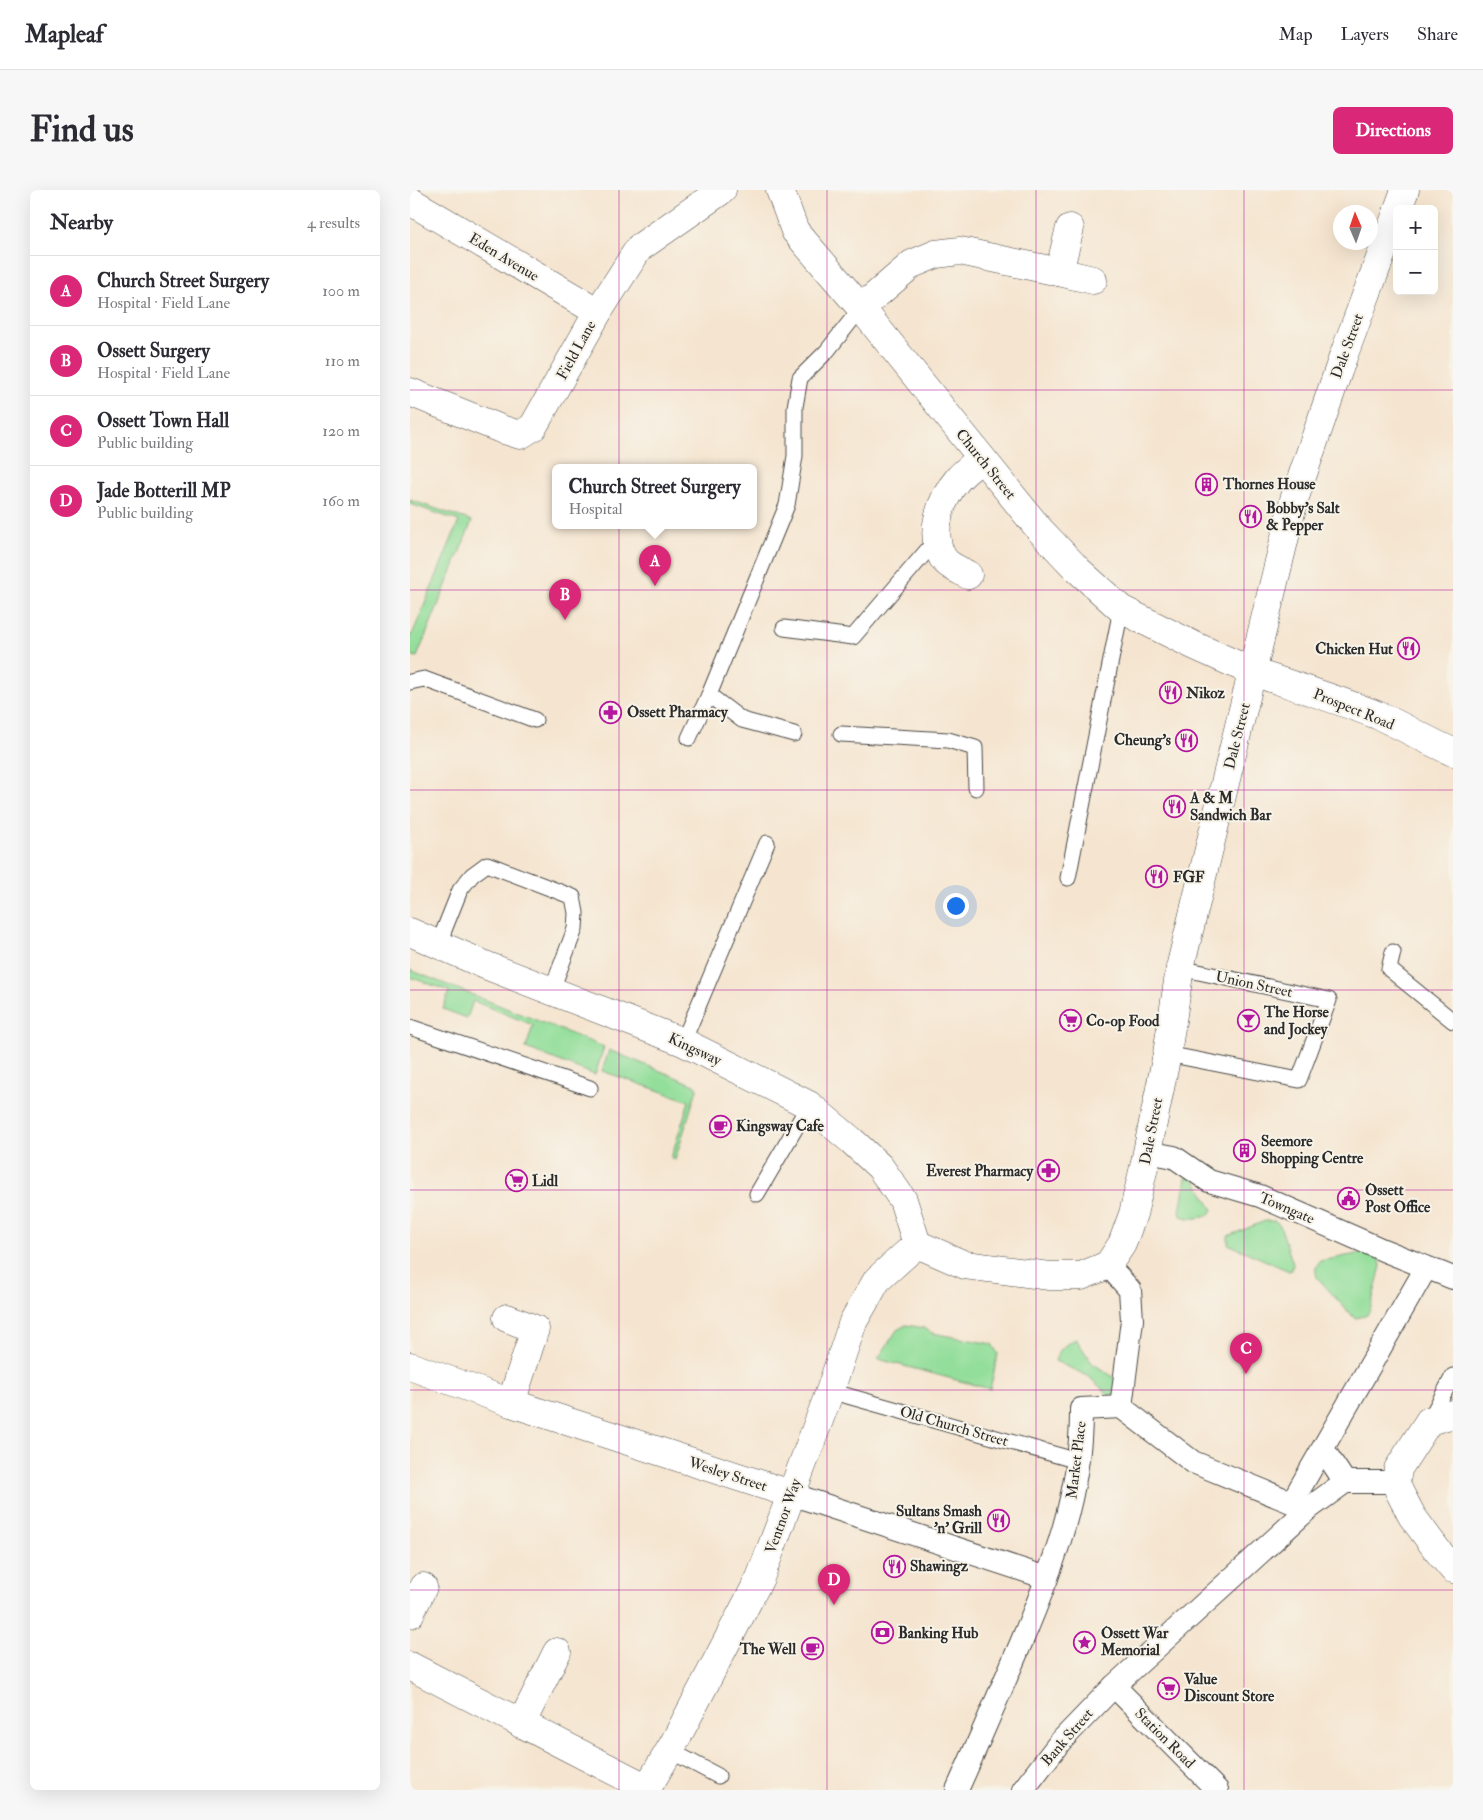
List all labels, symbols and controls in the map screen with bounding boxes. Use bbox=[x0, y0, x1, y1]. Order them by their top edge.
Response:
text: Mapleaf bbox=[25, 19, 104, 50]
text: Map bbox=[1279, 23, 1313, 46]
text: Layers bbox=[1341, 23, 1389, 46]
text: Share bbox=[1417, 23, 1458, 46]
button: Directions bbox=[1333, 107, 1453, 154]
text: Find us bbox=[30, 108, 134, 152]
north arrow bbox=[1333, 205, 1378, 250]
map controls bbox=[1393, 205, 1438, 295]
button: + bbox=[1393, 205, 1438, 250]
text: Nearby bbox=[50, 209, 113, 236]
text: 4 results bbox=[307, 213, 360, 233]
street label: Eden Avenue bbox=[465, 229, 542, 286]
button: − bbox=[1393, 250, 1438, 295]
text: Church Street Surgery bbox=[97, 269, 269, 293]
text: A bbox=[61, 281, 71, 301]
text: 100 m bbox=[322, 281, 360, 301]
text: Hospital · Field Lane bbox=[97, 293, 230, 313]
street label: Dale Street bbox=[1327, 311, 1368, 381]
street label: Field Lane bbox=[552, 317, 600, 383]
text: Ossett Surgery bbox=[97, 339, 210, 363]
text: B bbox=[61, 351, 71, 371]
text: 110 m bbox=[325, 351, 360, 371]
text: Hospital · Field Lane bbox=[97, 363, 230, 383]
text: Ossett Town Hall bbox=[97, 409, 229, 433]
text: C bbox=[60, 421, 72, 441]
text: 120 m bbox=[322, 421, 360, 441]
street label: Church Street bbox=[951, 425, 1020, 504]
text: Public building bbox=[97, 433, 193, 453]
popup bbox=[552, 464, 757, 529]
building icon: Thornes House bbox=[1195, 472, 1219, 496]
text: Church Street Surgery bbox=[568, 475, 741, 499]
place label: Thornes House bbox=[1222, 475, 1316, 494]
text: Jade Botterill MP bbox=[97, 479, 231, 503]
text: D bbox=[59, 491, 73, 511]
text: 160 m bbox=[322, 491, 360, 511]
text: Hospital bbox=[568, 499, 623, 519]
place label: Bobby's Salt & Pepper bbox=[1266, 499, 1340, 536]
text: Public building bbox=[97, 503, 193, 523]
restaurant icon: Bobby's Salt & Pepper bbox=[1238, 505, 1262, 529]
pin: A bbox=[639, 545, 671, 586]
pin: B bbox=[549, 579, 581, 620]
restaurant icon: Chicken Hut bbox=[1397, 637, 1421, 661]
place label: Chicken Hut bbox=[1315, 640, 1393, 659]
restaurant icon: Nikoz bbox=[1158, 681, 1182, 705]
place label: Nikoz bbox=[1185, 684, 1225, 703]
street label: Prospect Road bbox=[1310, 685, 1398, 736]
pharmacy icon: Ossett Pharmacy bbox=[599, 700, 623, 724]
street label: Dale Street bbox=[1220, 701, 1255, 771]
place label: Ossett Pharmacy bbox=[627, 703, 729, 723]
restaurant icon: Cheung's bbox=[1175, 728, 1199, 752]
place label: Cheung's bbox=[1114, 731, 1171, 751]
place label: A & M Sandwich Bar bbox=[1189, 789, 1272, 825]
restaurant icon: A & M Sandwich Bar bbox=[1162, 795, 1186, 819]
restaurant icon: FGF bbox=[1145, 865, 1169, 889]
place label: FGF bbox=[1173, 868, 1205, 887]
your location bbox=[943, 893, 969, 919]
street label: Union Street bbox=[1214, 967, 1294, 1002]
place label: The Horse and Jockey bbox=[1263, 1003, 1329, 1040]
supermarket icon: Co-op Food bbox=[1058, 1009, 1082, 1033]
bar icon: The Horse and Jockey bbox=[1236, 1009, 1260, 1033]
place label: Co-op Food bbox=[1086, 1012, 1160, 1032]
street label: Kingsway bbox=[665, 1029, 725, 1070]
street label: Dale Street bbox=[1136, 1096, 1167, 1166]
cafe icon: Kingsway Cafe bbox=[708, 1114, 732, 1138]
place label: Kingsway Cafe bbox=[736, 1117, 825, 1137]
place label: Seemore Shopping Centre bbox=[1261, 1132, 1364, 1169]
building icon: Seemore Shopping Centre bbox=[1233, 1138, 1257, 1162]
pharmacy icon: Everest Pharmacy bbox=[1037, 1159, 1061, 1183]
place label: Everest Pharmacy bbox=[926, 1162, 1034, 1182]
supermarket icon: Lidl bbox=[504, 1169, 528, 1193]
place label: Lidl bbox=[532, 1172, 558, 1191]
place label: Ossett Post Office bbox=[1365, 1181, 1431, 1217]
public building icon: Ossett Post Office bbox=[1337, 1187, 1361, 1211]
street label: Towngate bbox=[1256, 1188, 1317, 1229]
pin: C bbox=[1230, 1333, 1262, 1374]
street label: Old Church Street bbox=[898, 1402, 1010, 1451]
street label: Market Place bbox=[1062, 1420, 1091, 1500]
street label: Wesley Street bbox=[685, 1453, 770, 1496]
street label: Ventnor Way bbox=[761, 1476, 806, 1556]
place label: Sultans Smash 'n' Grill bbox=[896, 1502, 982, 1538]
restaurant icon: Sultans Smash 'n' Grill bbox=[986, 1508, 1010, 1532]
restaurant icon: Shawingz bbox=[882, 1554, 906, 1578]
place label: Shawingz bbox=[910, 1557, 969, 1577]
pin: D bbox=[818, 1564, 850, 1605]
bank icon: Banking Hub bbox=[870, 1621, 894, 1645]
place label: Banking Hub bbox=[898, 1624, 979, 1644]
place label: Ossett War Memorial bbox=[1100, 1624, 1169, 1660]
place icon: Ossett War Memorial bbox=[1073, 1630, 1097, 1654]
cafe icon: The Well bbox=[800, 1637, 824, 1661]
place label: The Well bbox=[739, 1640, 796, 1659]
place label: Value Discount Store bbox=[1183, 1670, 1275, 1706]
supermarket icon: Value Discount Store bbox=[1156, 1676, 1180, 1700]
street label: Bank Street bbox=[1037, 1704, 1098, 1770]
street label: Station Road bbox=[1130, 1704, 1199, 1773]

